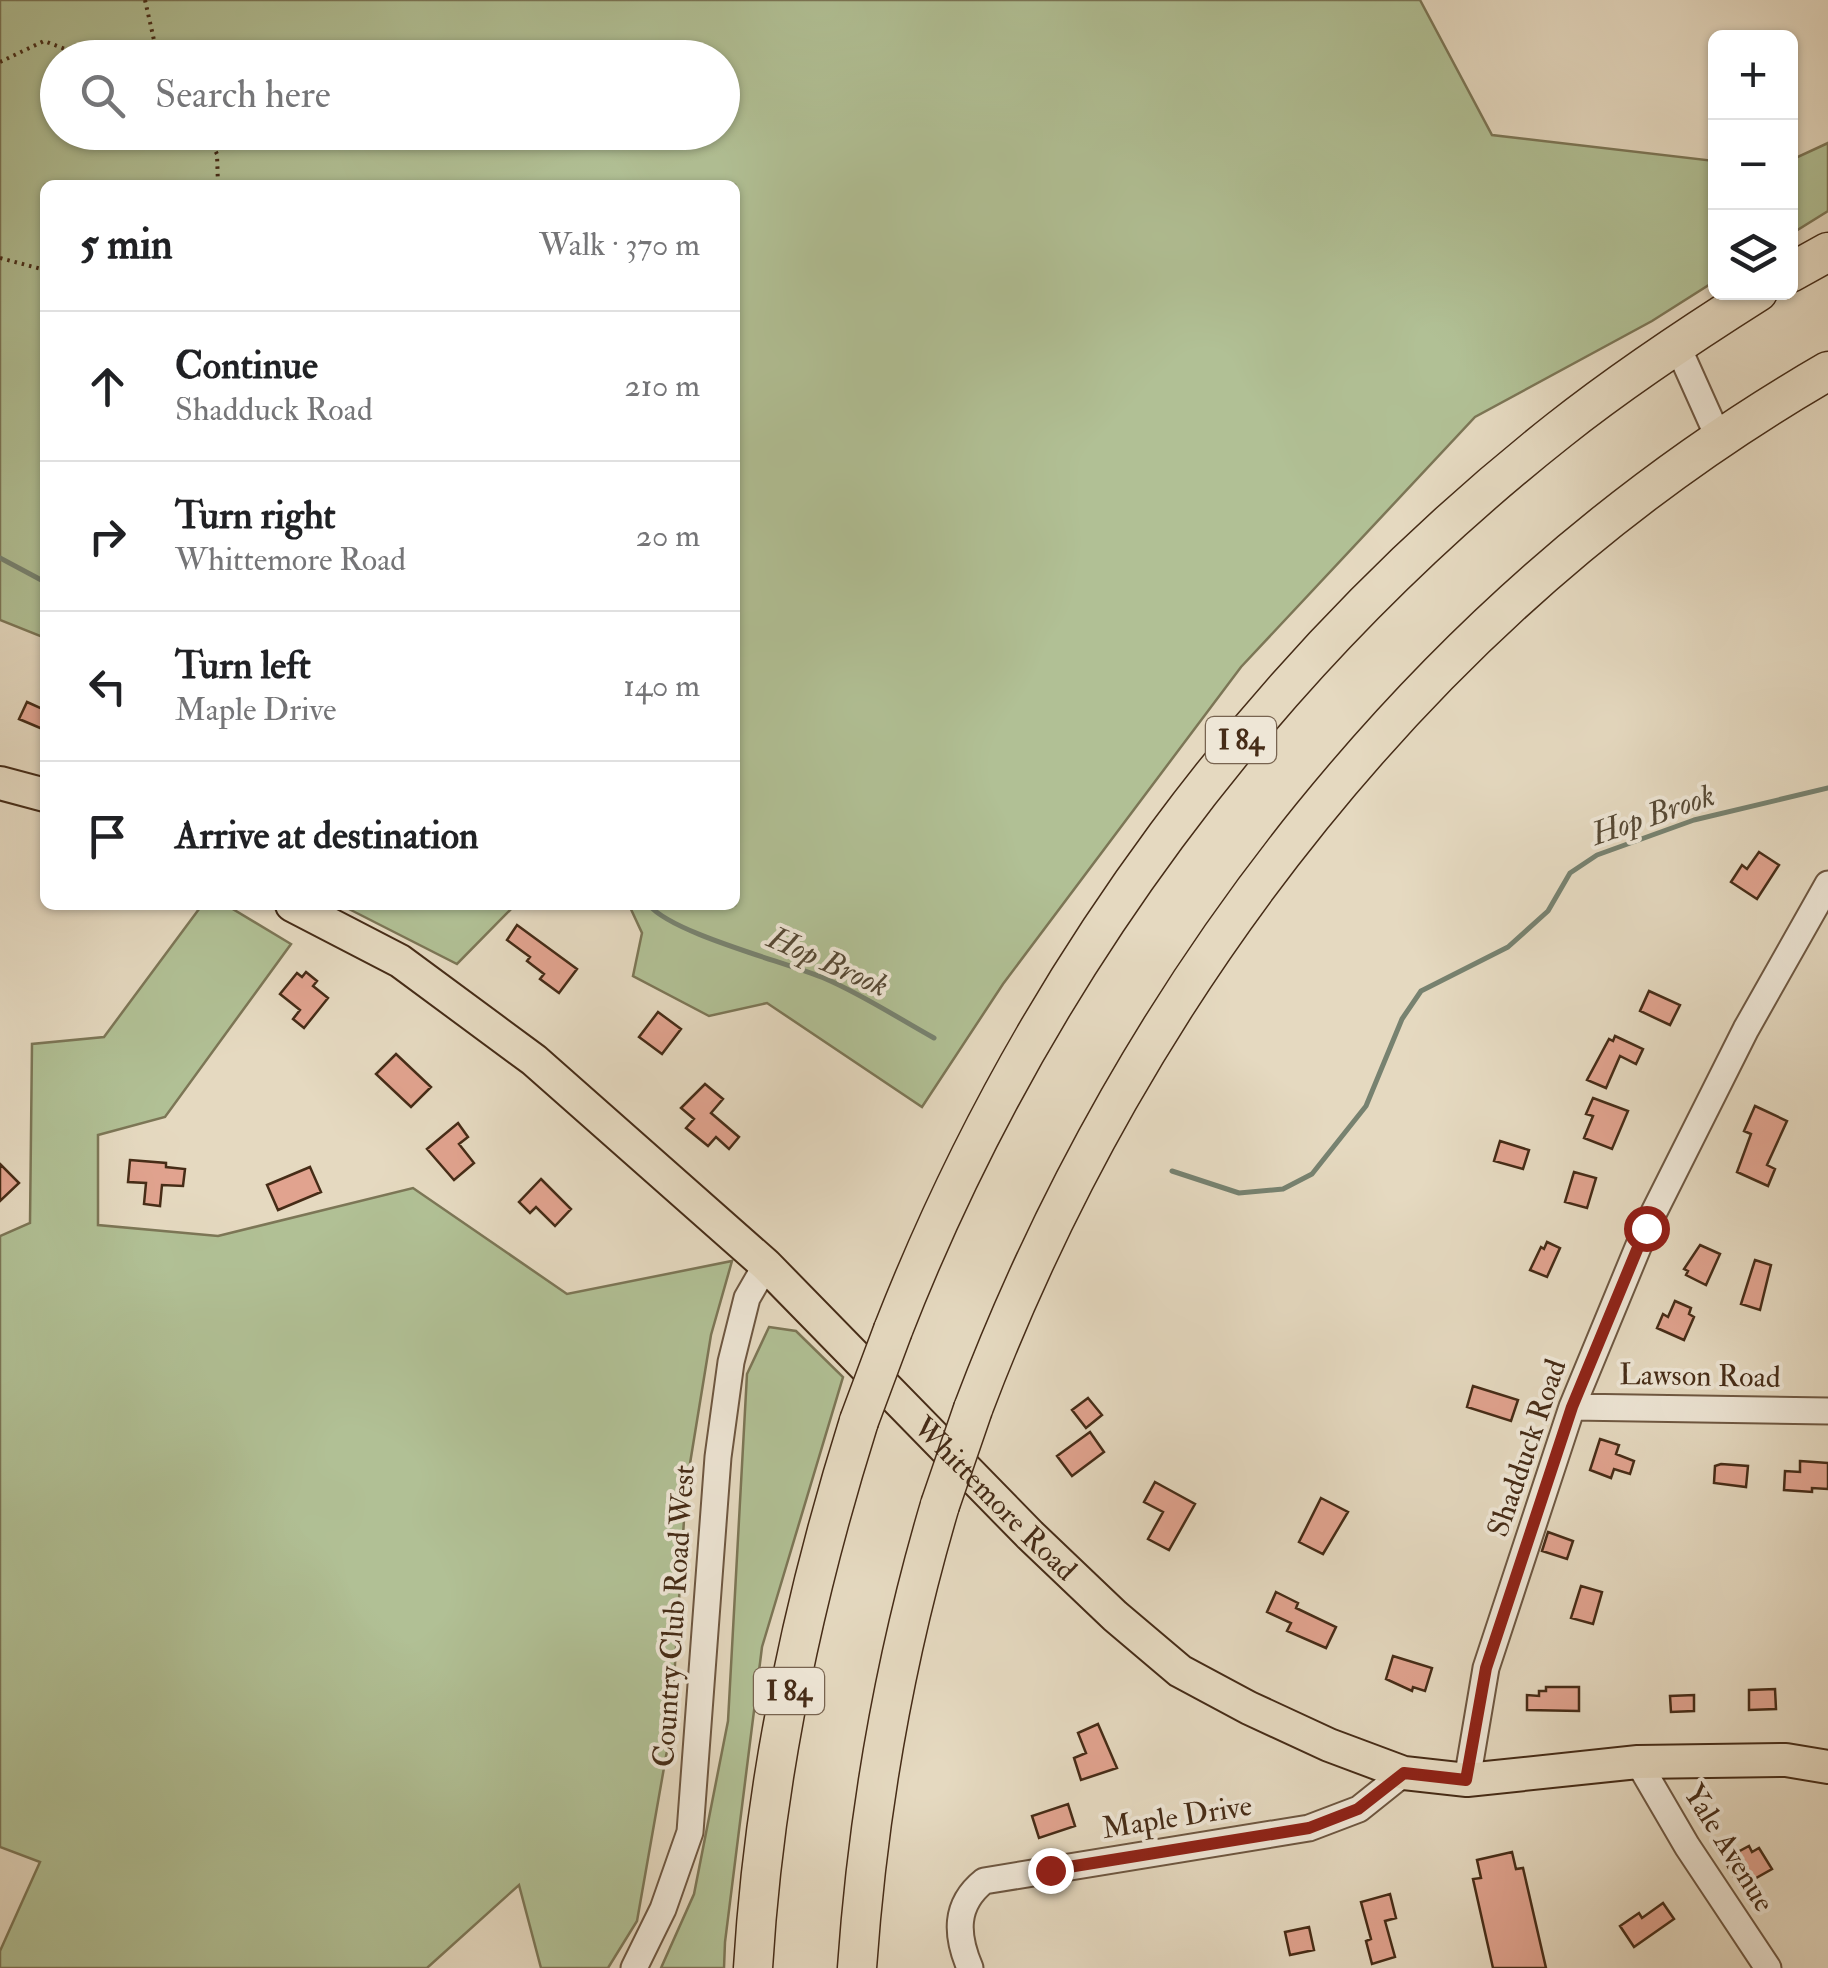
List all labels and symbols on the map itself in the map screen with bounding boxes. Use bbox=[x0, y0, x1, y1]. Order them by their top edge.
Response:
road number: I 84 bbox=[1206, 717, 1276, 763]
water label: Hop Brook bbox=[1584, 775, 1720, 855]
water label: Hop Brook bbox=[760, 917, 895, 1006]
route start bbox=[1624, 1206, 1670, 1252]
street label: Shadduck Road bbox=[1479, 1354, 1575, 1542]
street label: Lawson Road bbox=[1619, 1356, 1781, 1396]
street label: Whittemore Road bbox=[905, 1408, 1085, 1588]
street label: Country Club Road West bbox=[645, 1463, 703, 1768]
road number: I 84 bbox=[754, 1668, 824, 1714]
street label: Yale Avenue bbox=[1675, 1777, 1783, 1919]
street label: Maple Drive bbox=[1099, 1787, 1255, 1847]
route end bbox=[1028, 1848, 1074, 1894]

